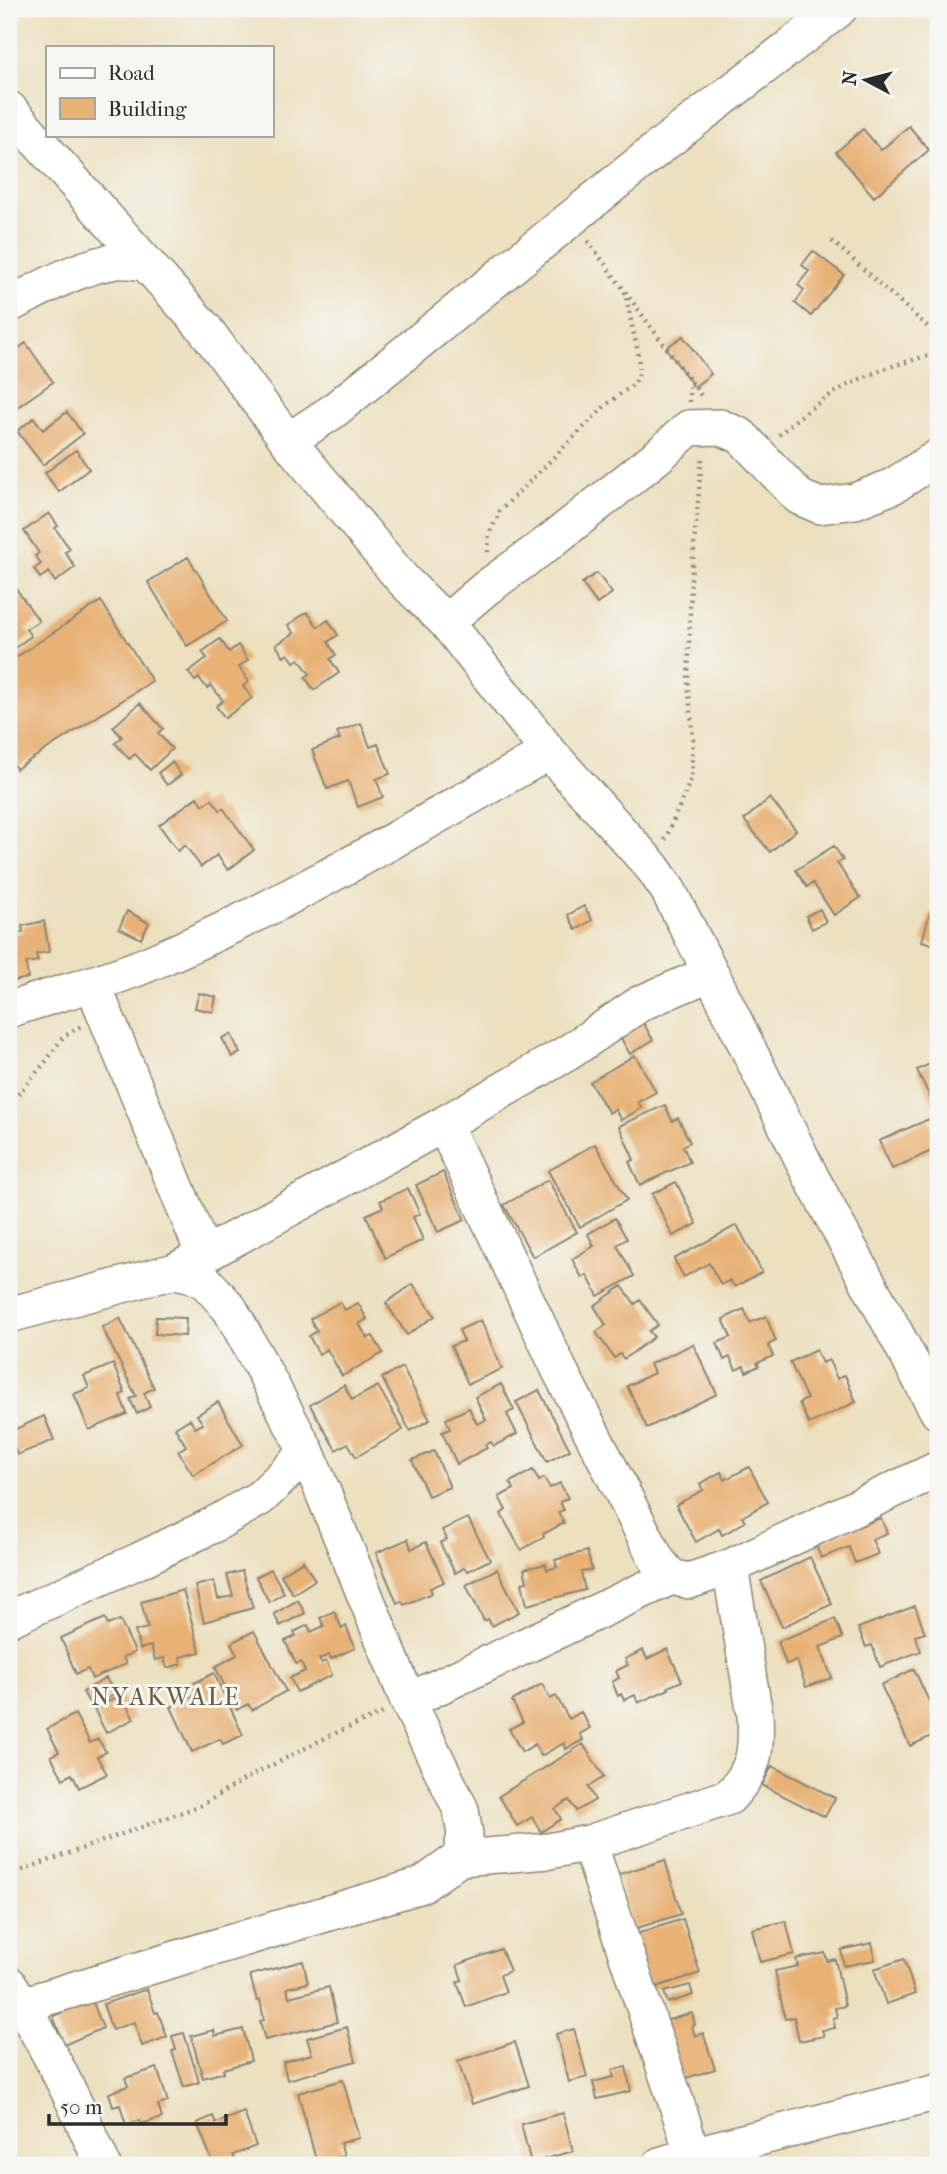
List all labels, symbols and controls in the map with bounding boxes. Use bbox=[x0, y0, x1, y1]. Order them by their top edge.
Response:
legend bbox=[46, 46, 273, 136]
north arrow bbox=[832, 46, 902, 116]
text: Road bbox=[108, 61, 155, 85]
text: N bbox=[838, 69, 862, 87]
text: Building bbox=[108, 97, 187, 121]
district label: NYAKWALE bbox=[91, 1683, 241, 1711]
scale bar bbox=[49, 2083, 226, 2127]
text: 50 m bbox=[60, 2095, 103, 2119]

